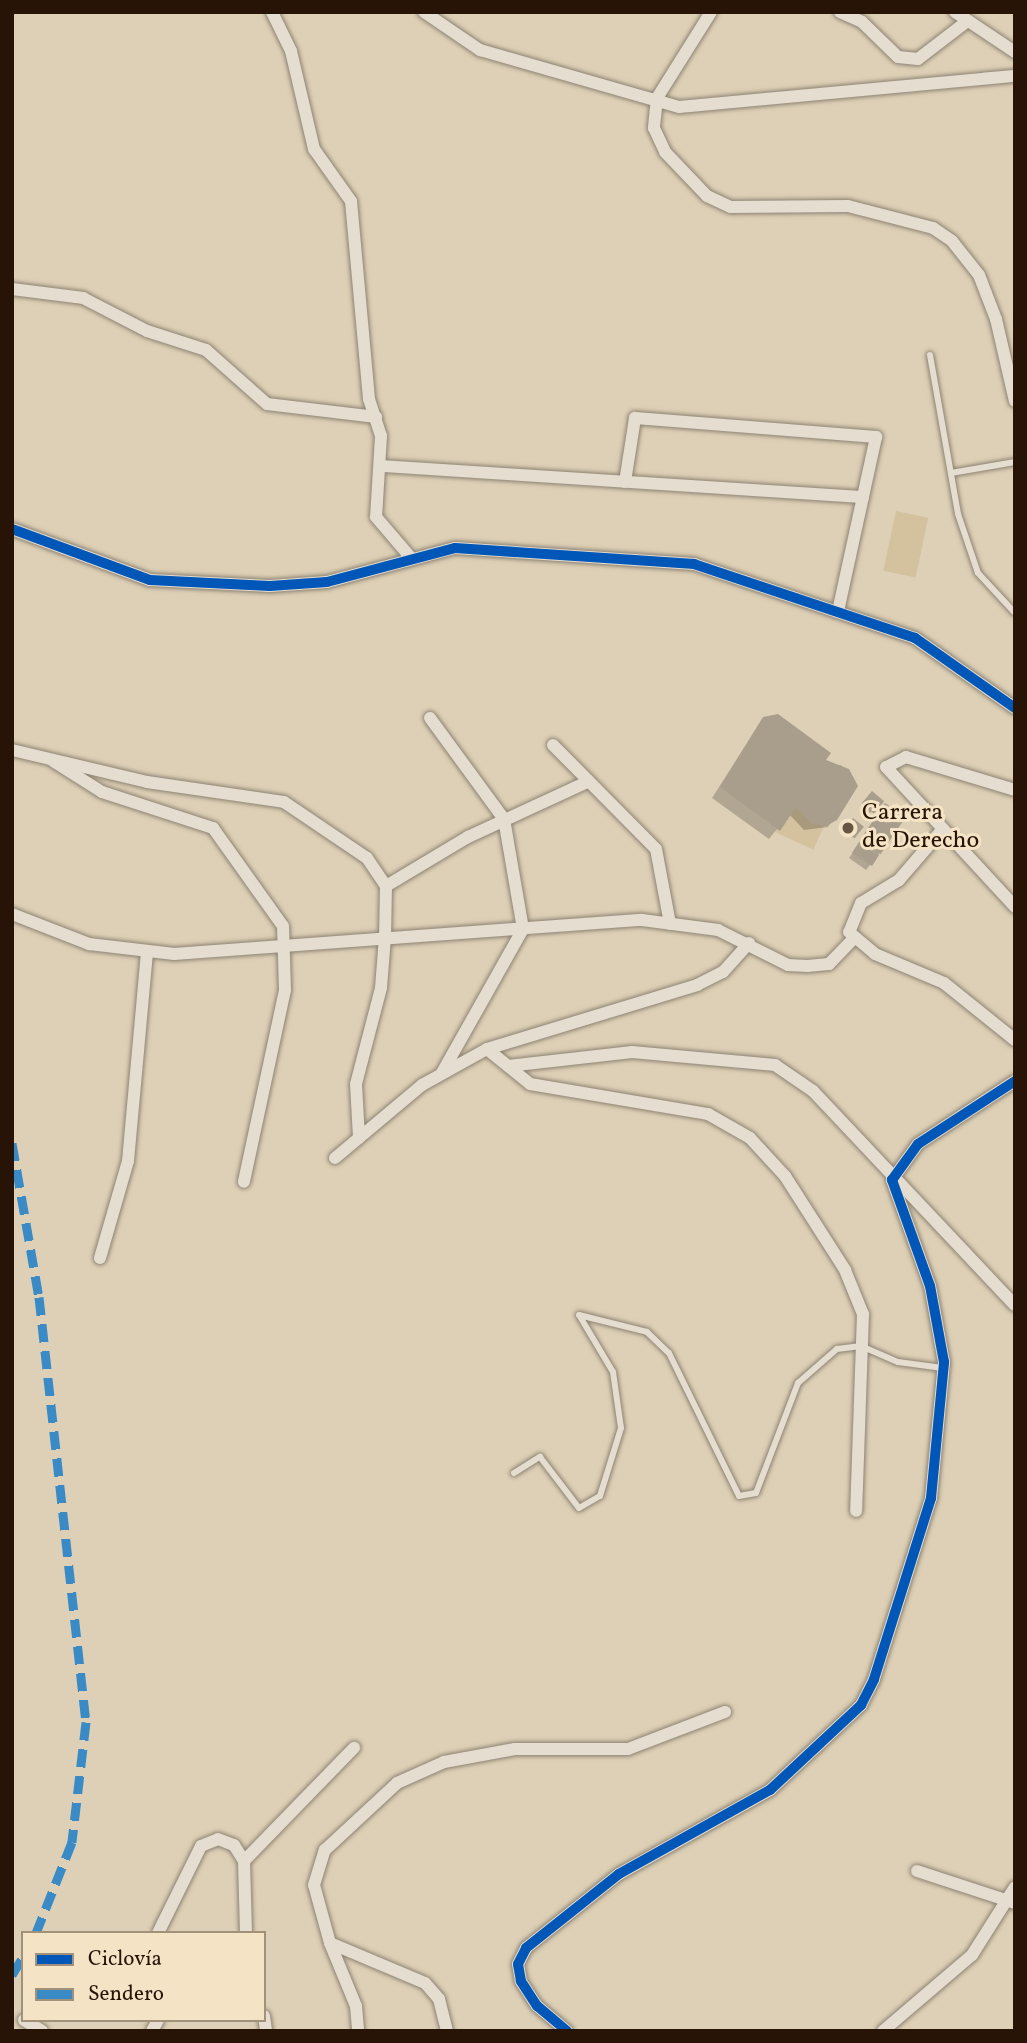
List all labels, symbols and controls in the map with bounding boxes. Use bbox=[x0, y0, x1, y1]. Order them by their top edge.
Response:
place label: Carrera de Derecho bbox=[862, 800, 979, 856]
marker: Carrera de Derecho bbox=[840, 820, 856, 836]
legend bbox=[21, 1931, 266, 2022]
text: Ciclovía bbox=[88, 1945, 162, 1974]
text: Sendero bbox=[88, 1980, 164, 2009]

